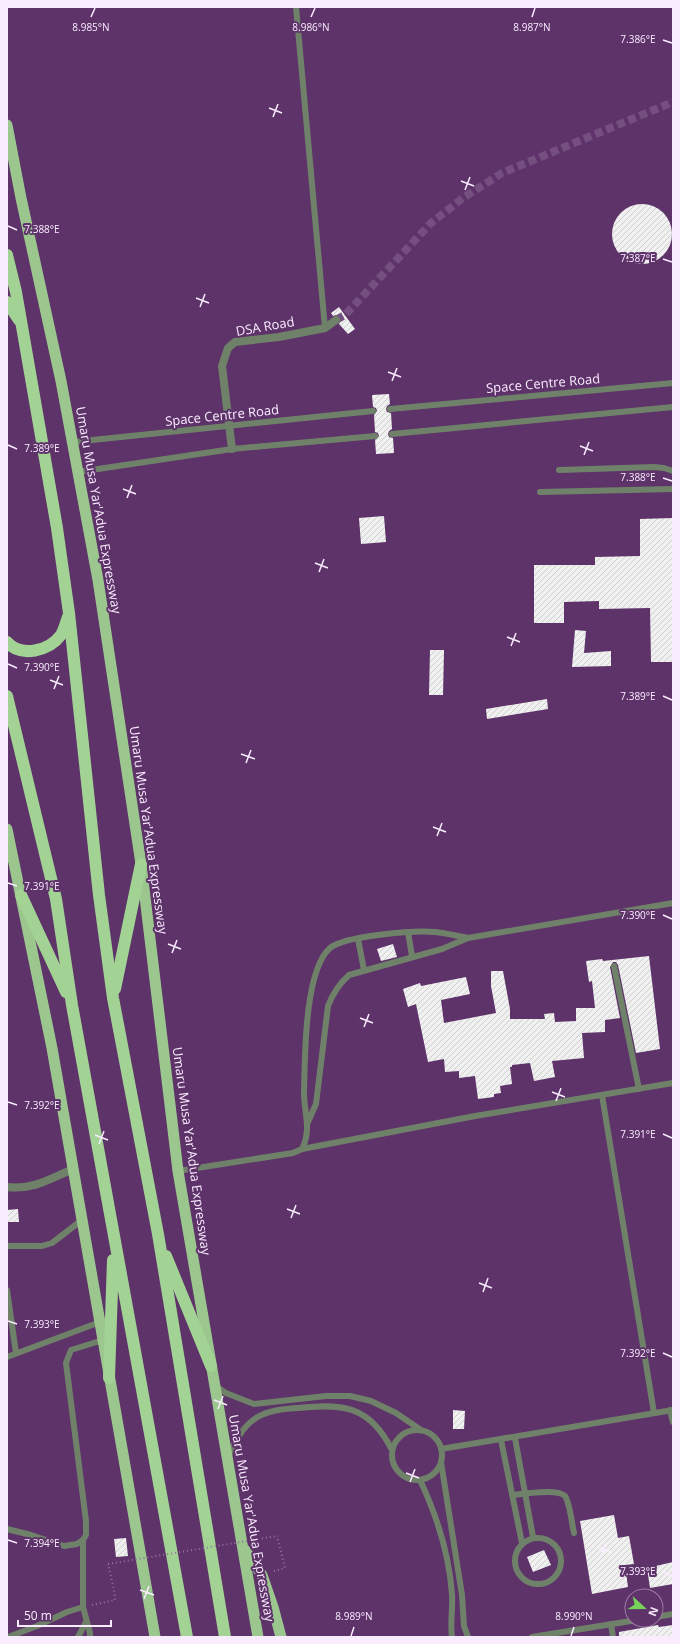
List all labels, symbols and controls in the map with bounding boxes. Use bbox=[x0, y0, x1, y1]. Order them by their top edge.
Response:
text: 8.985°N bbox=[72, 20, 110, 34]
text: 8.986°N bbox=[292, 20, 330, 34]
text: 8.987°N bbox=[513, 20, 551, 34]
text: 7.386°E bbox=[620, 32, 656, 46]
text: 7.388°E bbox=[24, 222, 60, 236]
text: 7.387°E bbox=[620, 251, 656, 265]
street label: DSA Road bbox=[234, 312, 296, 340]
street label: Space Centre Road bbox=[485, 369, 601, 397]
street label: Space Centre Road bbox=[164, 400, 280, 430]
street label: Umaru Musa Yar'Adua Expressway bbox=[72, 405, 126, 615]
text: 7.389°E bbox=[24, 441, 60, 455]
text: 7.388°E bbox=[620, 470, 656, 484]
text: 7.390°E bbox=[24, 660, 60, 674]
text: 7.389°E bbox=[620, 689, 656, 703]
street label: Umaru Musa Yar'Adua Expressway bbox=[125, 725, 173, 936]
text: 7.391°E bbox=[24, 879, 60, 893]
text: 7.390°E bbox=[620, 908, 656, 922]
street label: Umaru Musa Yar'Adua Expressway bbox=[168, 1046, 216, 1257]
text: 7.392°E bbox=[24, 1098, 60, 1112]
text: 7.391°E bbox=[620, 1127, 656, 1141]
text: 7.393°E bbox=[24, 1317, 60, 1331]
text: 7.392°E bbox=[620, 1346, 656, 1360]
street label: Umaru Musa Yar'Adua Expressway bbox=[225, 1413, 279, 1623]
text: 7.394°E bbox=[24, 1536, 60, 1550]
text: 7.393°E bbox=[620, 1564, 656, 1578]
north arrow bbox=[624, 1588, 664, 1628]
scale bar bbox=[18, 1602, 111, 1628]
text: N bbox=[645, 1605, 662, 1619]
text: 50 m bbox=[24, 1607, 52, 1624]
text: 8.989°N bbox=[335, 1609, 373, 1623]
text: 8.990°N bbox=[555, 1609, 593, 1623]

